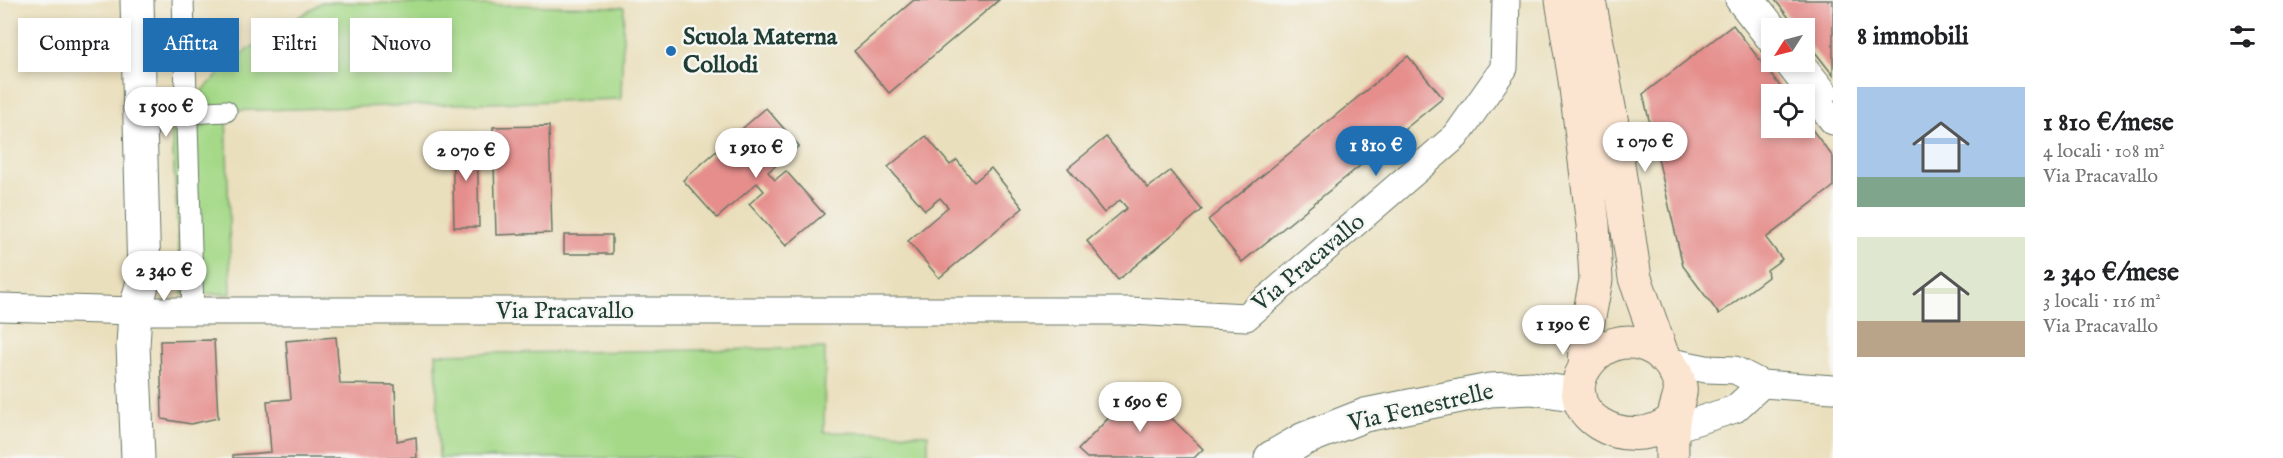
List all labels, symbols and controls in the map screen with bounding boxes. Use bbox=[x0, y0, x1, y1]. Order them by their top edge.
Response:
chip: Compra bbox=[18, 18, 131, 72]
chip: Affitta bbox=[143, 18, 239, 72]
chip: Filtri bbox=[251, 18, 338, 72]
chip: Nuovo bbox=[350, 18, 452, 72]
north arrow bbox=[1761, 18, 1815, 72]
map controls bbox=[1761, 18, 1815, 138]
text: 8 immobili bbox=[1857, 20, 1969, 53]
icon: filters bbox=[2226, 20, 2259, 53]
place label: Scuola Materna Collodi bbox=[683, 22, 838, 81]
marker: Scuola Materna Collodi bbox=[664, 44, 678, 58]
button: locate bbox=[1761, 84, 1815, 138]
pin: 1 500 € bbox=[111, 87, 221, 138]
text: 1 500 € bbox=[139, 94, 193, 119]
text: 1 810 €/mese bbox=[2043, 106, 2174, 139]
icon: home bbox=[1905, 111, 1977, 183]
pin: 1 070 € bbox=[1590, 122, 1700, 173]
pin: 1 810 € bbox=[1321, 126, 1431, 177]
pin: 1 910 € bbox=[701, 128, 811, 179]
text: 1 070 € bbox=[1617, 129, 1673, 154]
pin: 2 070 € bbox=[411, 131, 521, 182]
text: 1 810 € bbox=[1350, 133, 1402, 158]
text: 1 910 € bbox=[729, 135, 783, 160]
text: 2 070 € bbox=[437, 138, 495, 163]
text: 4 locali · 108 m² bbox=[2043, 139, 2165, 164]
text: Via Pracavallo bbox=[2043, 164, 2158, 189]
street label: Via Pracavallo bbox=[1245, 207, 1372, 320]
pin: 2 340 € bbox=[109, 251, 219, 302]
text: 2 340 €/mese bbox=[2043, 256, 2179, 289]
text: 2 340 € bbox=[136, 258, 192, 283]
icon: home bbox=[1905, 261, 1977, 333]
text: 3 locali · 116 m² bbox=[2043, 289, 2161, 314]
street label: Via Pracavallo bbox=[495, 296, 634, 327]
pin: 1 190 € bbox=[1508, 305, 1618, 356]
text: 1 190 € bbox=[1536, 312, 1590, 337]
text: Via Pracavallo bbox=[2043, 314, 2158, 339]
street label: Via Fenestrelle bbox=[1344, 376, 1497, 440]
pin: 1 690 € bbox=[1085, 382, 1195, 433]
text: 1 690 € bbox=[1113, 389, 1167, 414]

